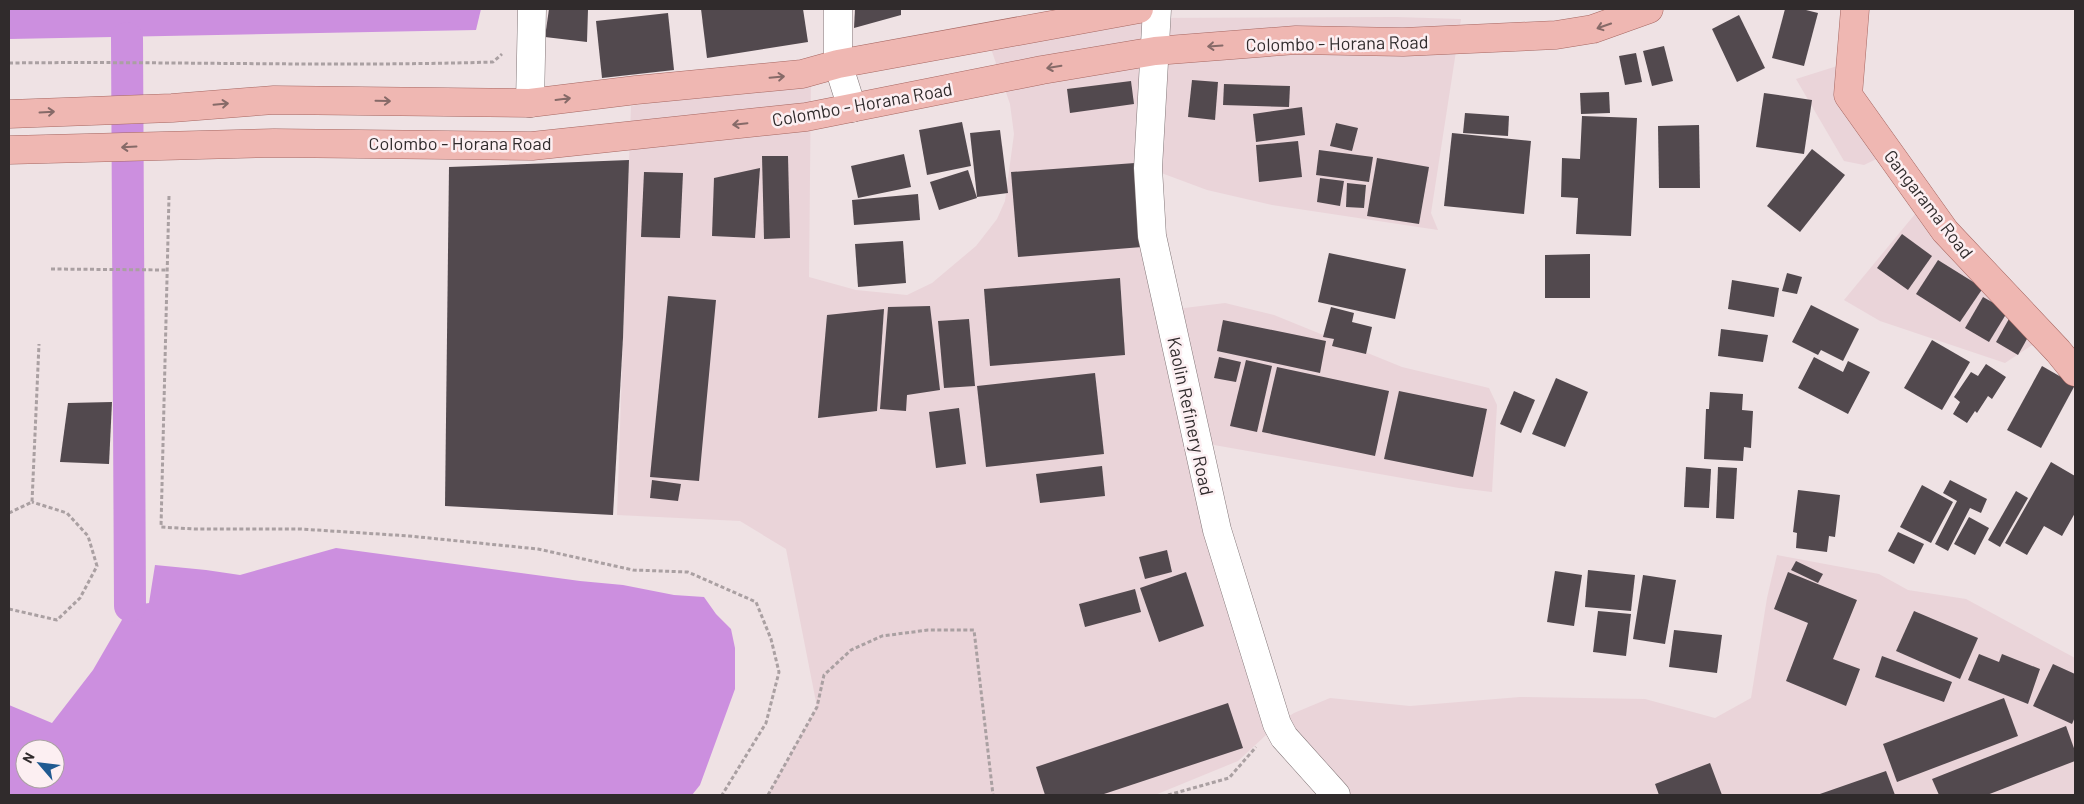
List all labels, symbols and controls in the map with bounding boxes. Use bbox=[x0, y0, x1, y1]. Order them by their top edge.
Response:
one-way arrow bbox=[1596, 22, 1612, 31]
street label: Colombo - Horana Road bbox=[1245, 30, 1429, 56]
one-way arrow bbox=[1207, 41, 1223, 51]
one-way arrow bbox=[1047, 63, 1063, 73]
one-way arrow bbox=[769, 72, 785, 81]
street label: Colombo - Horana Road bbox=[770, 77, 954, 131]
one-way arrow bbox=[555, 94, 571, 104]
one-way arrow bbox=[374, 96, 391, 106]
one-way arrow bbox=[213, 99, 229, 109]
one-way arrow bbox=[39, 108, 55, 117]
one-way arrow bbox=[732, 119, 748, 129]
street label: Colombo - Horana Road bbox=[369, 132, 551, 154]
one-way arrow bbox=[121, 142, 137, 151]
street label: Gangarama Road bbox=[1880, 145, 1978, 263]
street label: Kaolin Refinery Road bbox=[1163, 335, 1219, 497]
north arrow bbox=[15, 739, 65, 789]
text: N bbox=[18, 750, 38, 766]

